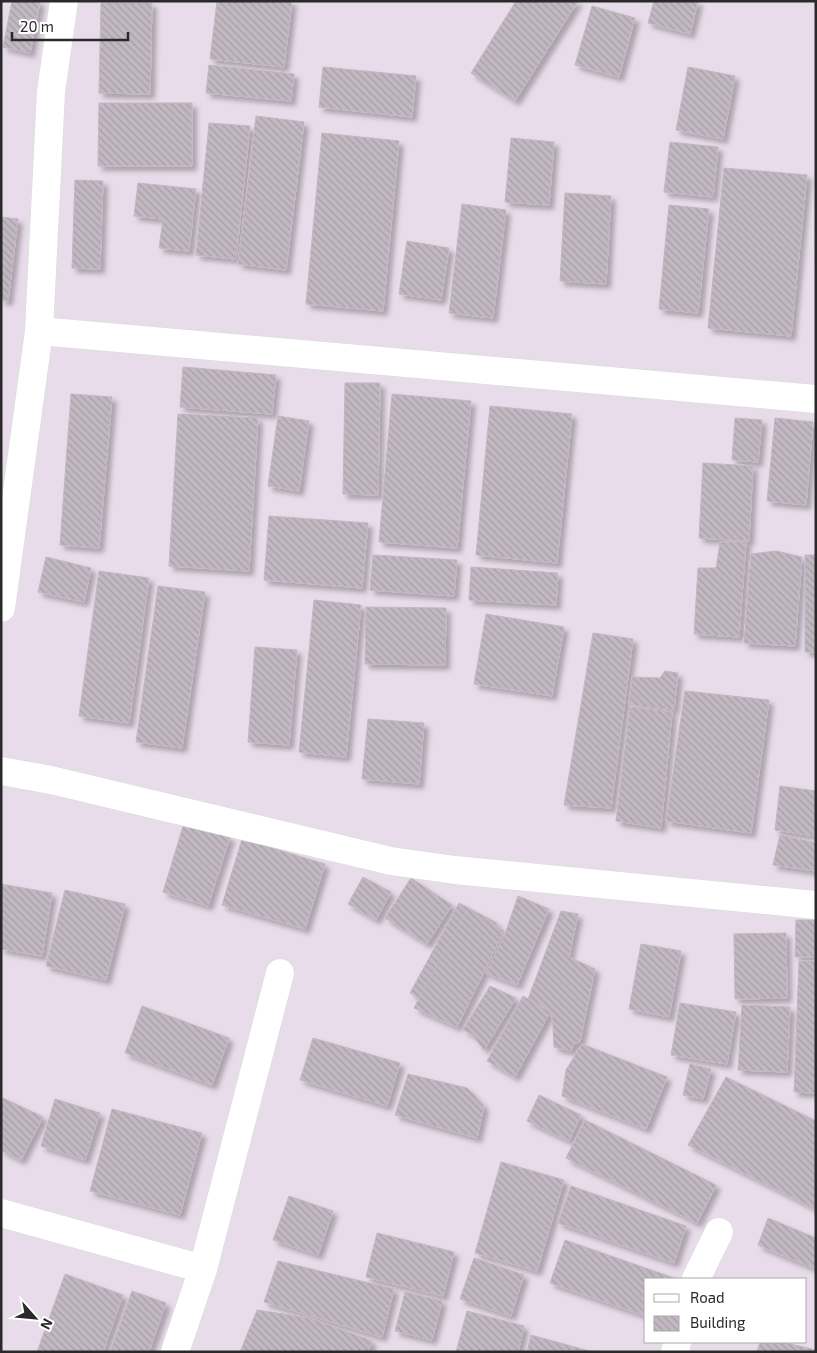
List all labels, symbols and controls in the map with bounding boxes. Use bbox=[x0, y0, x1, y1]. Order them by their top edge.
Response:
scale bar bbox=[12, 10, 129, 42]
text: 20 m bbox=[20, 17, 54, 35]
legend bbox=[644, 1278, 807, 1343]
text: Road bbox=[690, 1288, 725, 1306]
north arrow bbox=[10, 1293, 60, 1343]
text: Building bbox=[690, 1313, 746, 1331]
text: N bbox=[37, 1316, 57, 1332]

